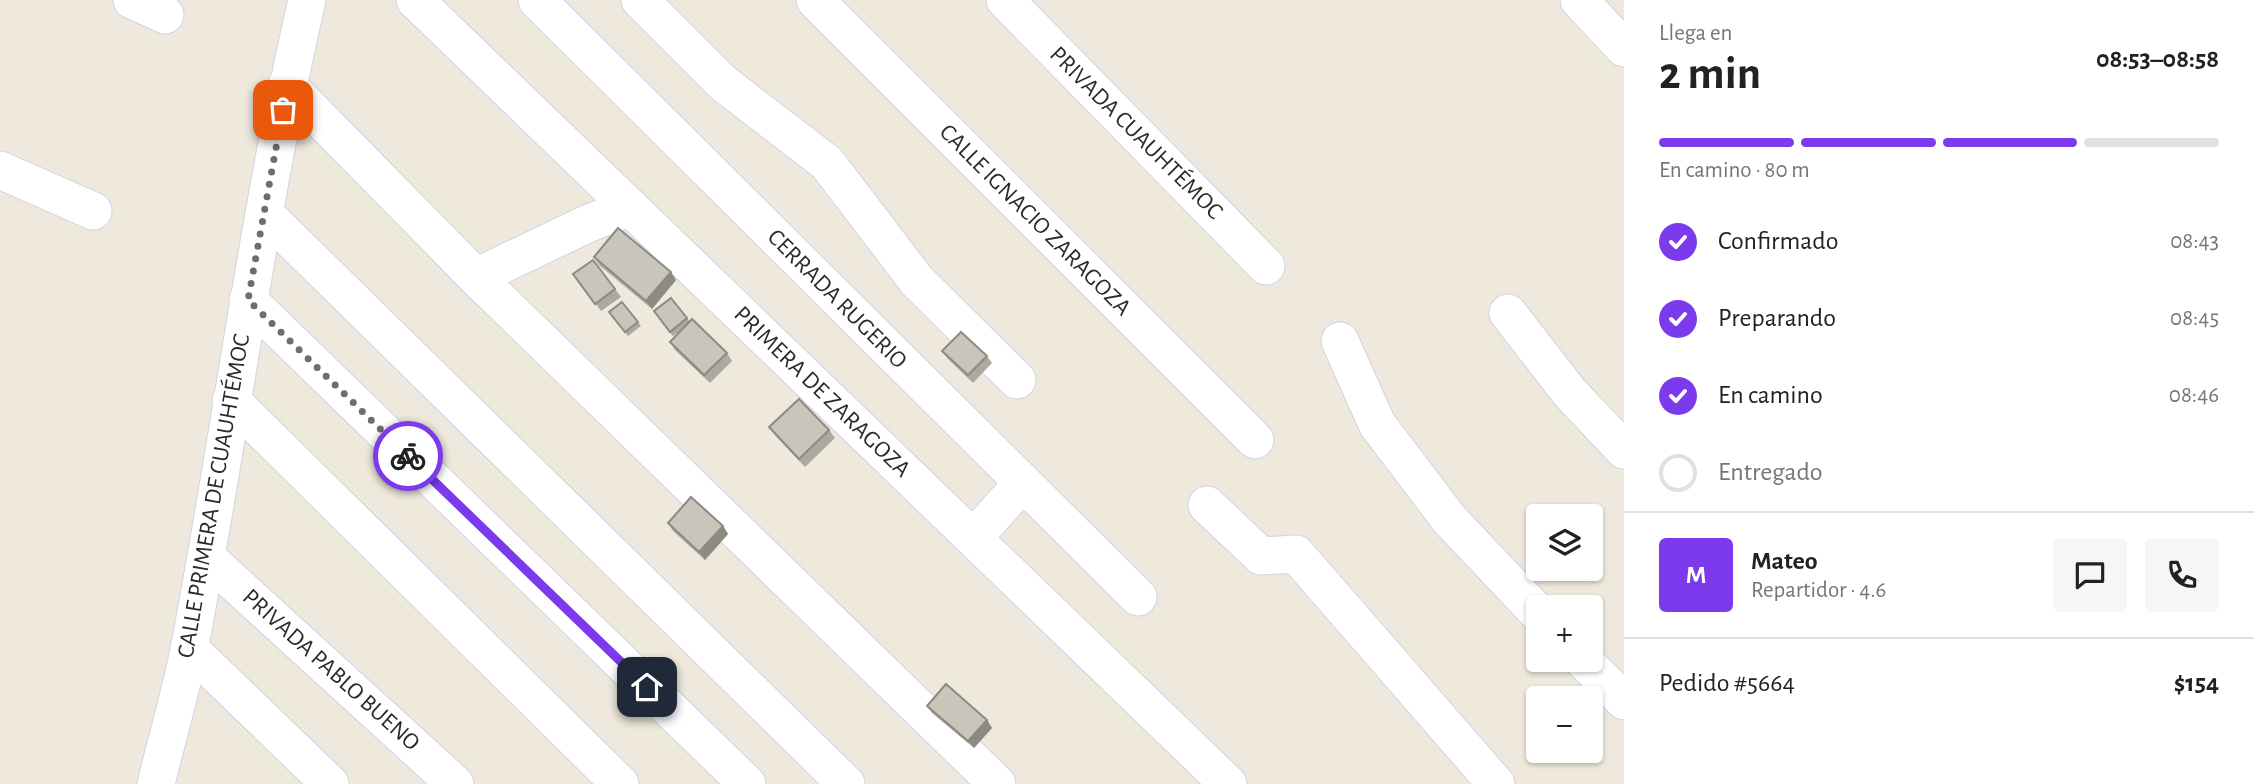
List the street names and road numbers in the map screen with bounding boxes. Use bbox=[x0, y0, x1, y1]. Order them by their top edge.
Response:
street label: PRIVADA CUAUHTÉMOC bbox=[1045, 41, 1228, 224]
street label: CALLE IGNACIO ZARAGOZA bbox=[935, 120, 1135, 320]
street label: CERRADA RUGERIO bbox=[763, 225, 911, 373]
street label: PRIMERA DE ZARAGOZA bbox=[729, 302, 915, 482]
street label: CALLE PRIMERA DE CUAUHTÉMOC bbox=[172, 332, 254, 660]
street label: PRIVADA PABLO BUENO bbox=[238, 585, 424, 755]

